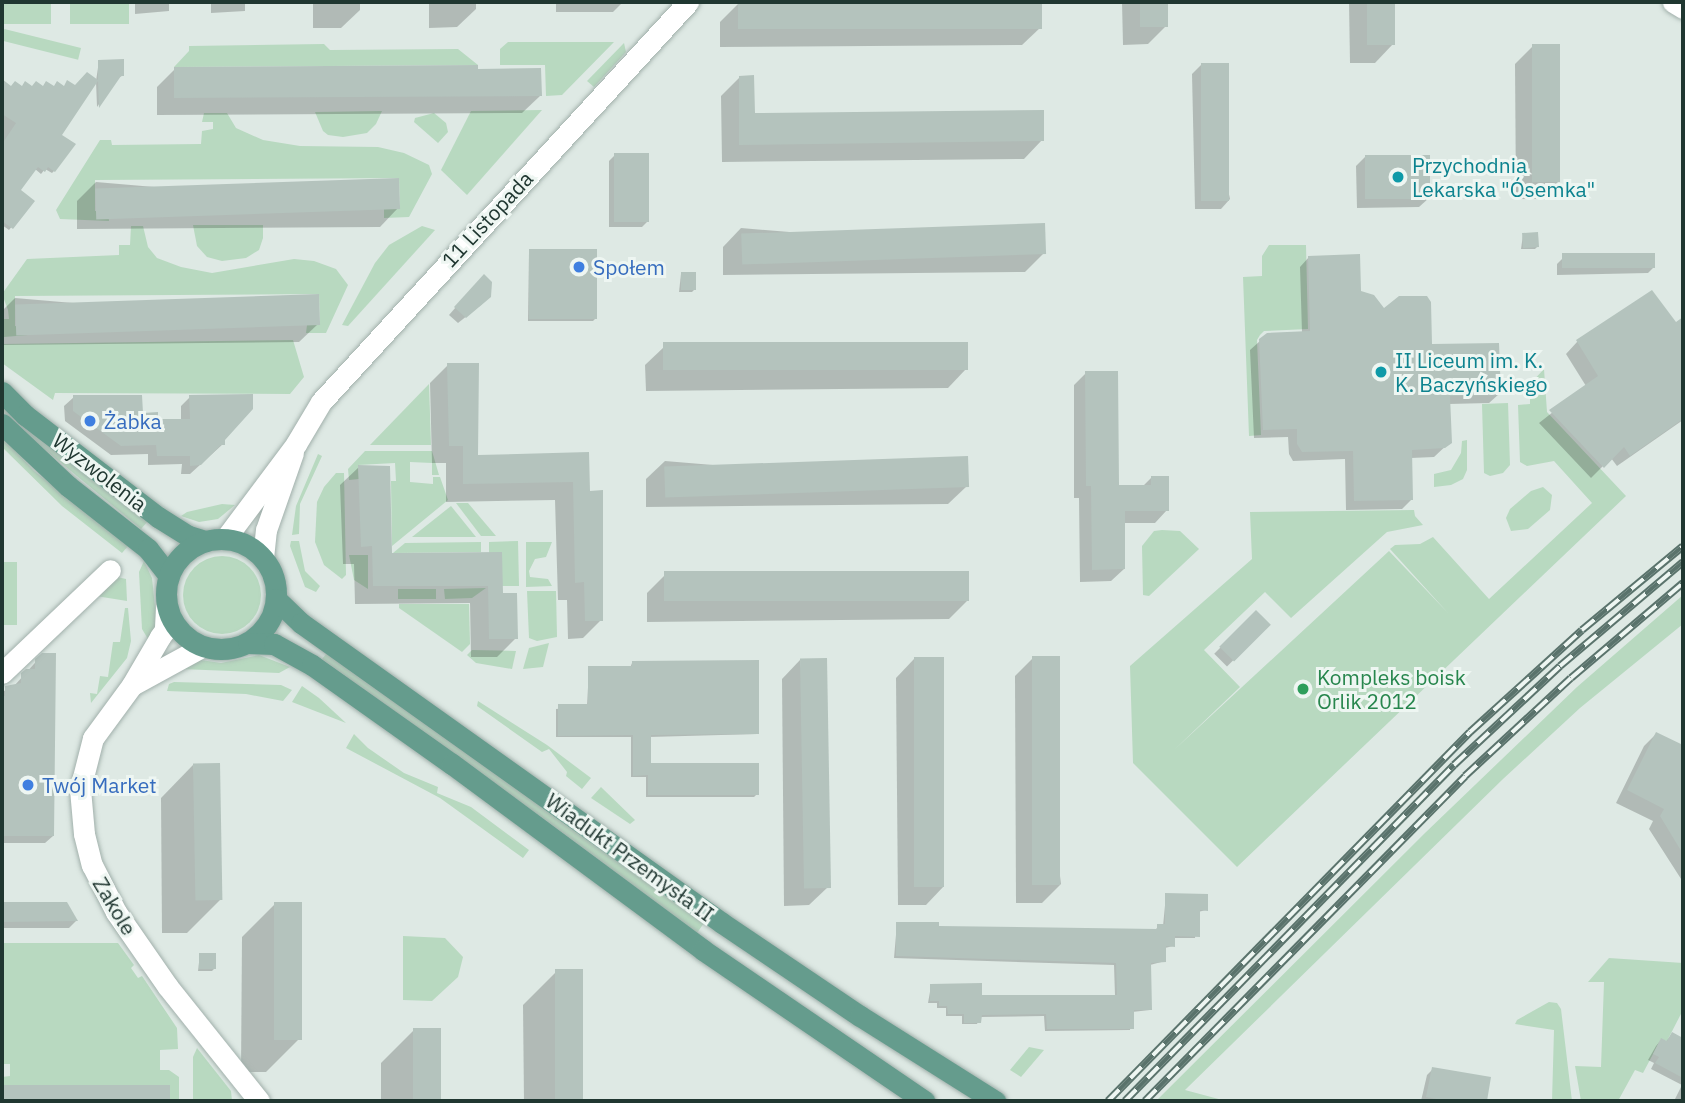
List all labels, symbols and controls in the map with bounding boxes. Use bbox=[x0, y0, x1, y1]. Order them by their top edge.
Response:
place label: Przychodnia Lekarska "Ósemka" bbox=[1412, 152, 1595, 202]
street label: 11 Listopada bbox=[436, 166, 538, 272]
marker: Przychodnia Lekarska "Ósemka" bbox=[1390, 169, 1406, 185]
place label: Społem bbox=[593, 254, 665, 280]
marker: Społem bbox=[571, 259, 587, 275]
place label: II Liceum im. K. K. Baczyńskiego bbox=[1395, 347, 1548, 397]
marker: II Liceum im. K. K. Baczyńskiego bbox=[1373, 364, 1389, 380]
place label: Żabka bbox=[104, 408, 162, 434]
marker: Żabka bbox=[82, 413, 98, 429]
street label: Wyzwolenia bbox=[48, 427, 152, 517]
place label: Kompleks boisk Orlik 2012 bbox=[1317, 664, 1466, 714]
marker: Kompleks boisk Orlik 2012 bbox=[1295, 681, 1311, 697]
place label: Twój Market bbox=[42, 772, 157, 798]
marker: Twój Market bbox=[20, 777, 36, 793]
street label: Wiadukt Przemysła II bbox=[541, 788, 719, 926]
street label: Zakole bbox=[88, 872, 142, 940]

